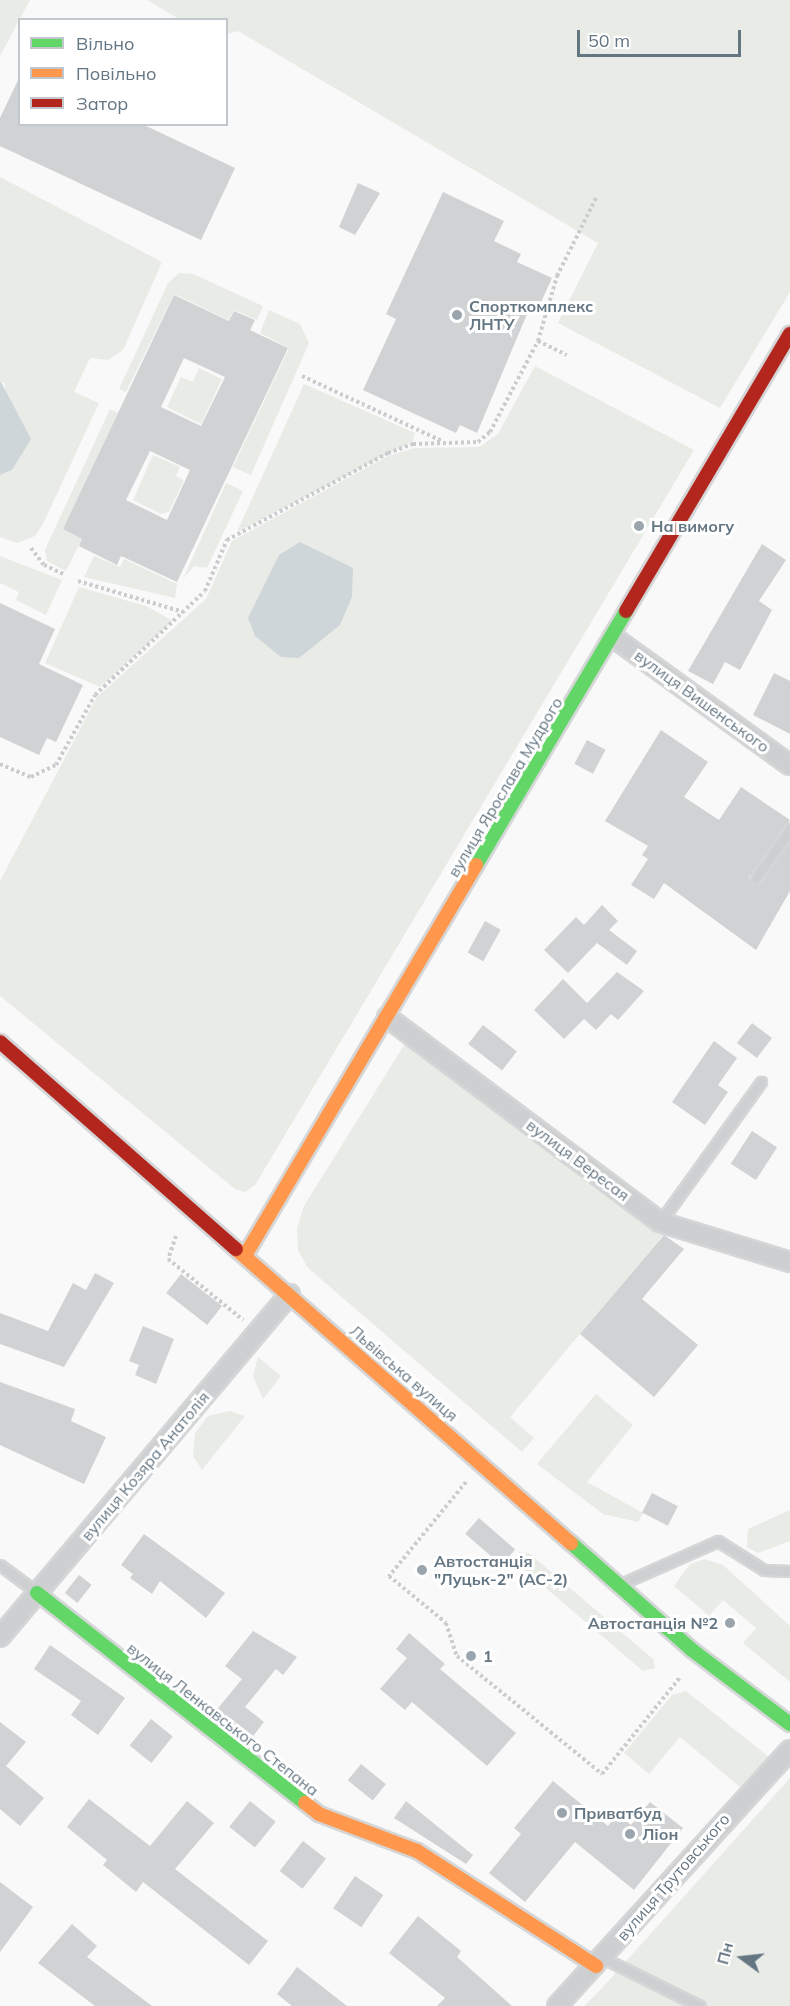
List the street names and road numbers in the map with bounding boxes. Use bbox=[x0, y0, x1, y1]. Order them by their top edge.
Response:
street label: вулиця Вишенського bbox=[631, 646, 773, 756]
street label: вулиця Ярослава Мудрого bbox=[444, 694, 566, 880]
street label: вулиця Вересая bbox=[523, 1115, 633, 1205]
street label: Львівська вулиця bbox=[346, 1321, 462, 1425]
street label: вулиця Козяра Анатолія bbox=[77, 1388, 213, 1544]
street label: вулиця Ленкавського Степана bbox=[123, 1638, 323, 1800]
street label: вулиця Трутовського bbox=[613, 1809, 733, 1945]

